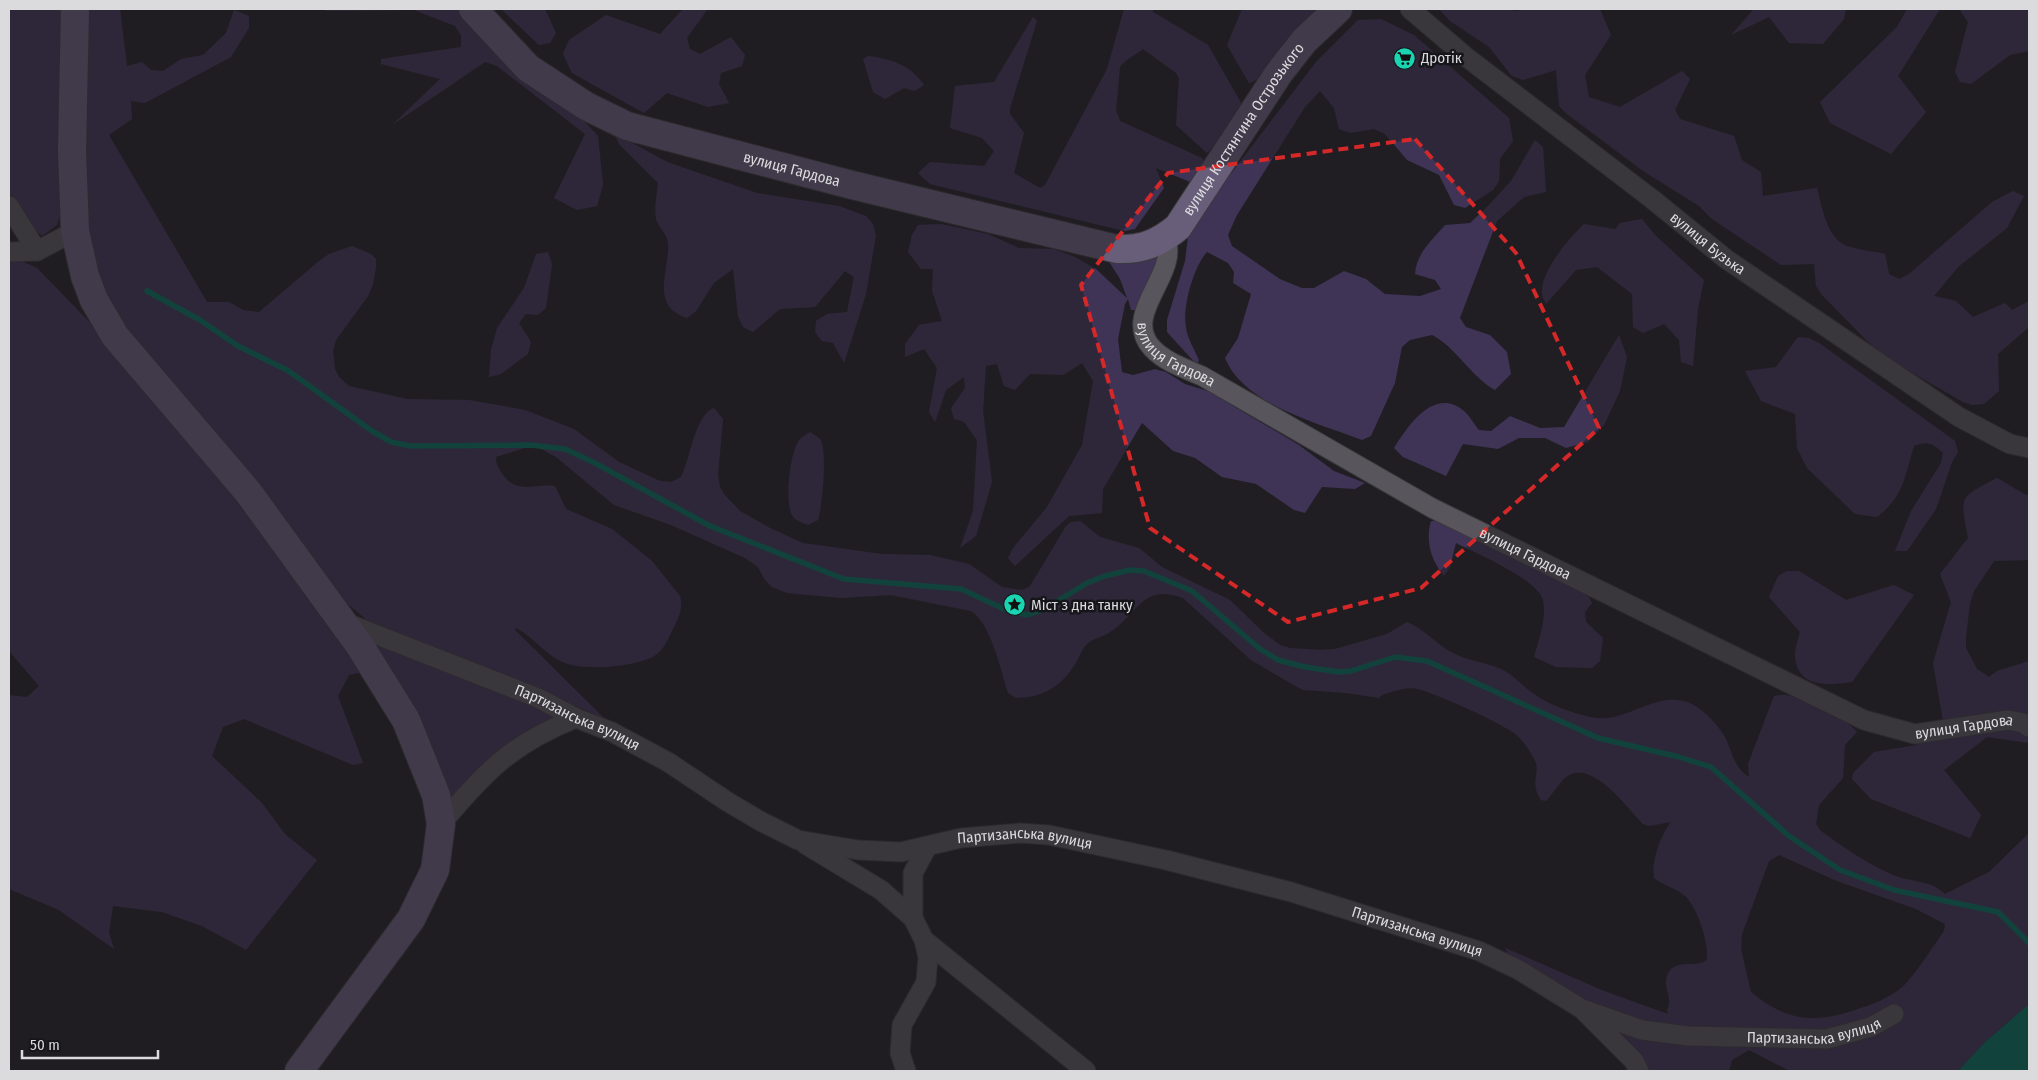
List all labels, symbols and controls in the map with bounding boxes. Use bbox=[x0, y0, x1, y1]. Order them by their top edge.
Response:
street label: вулиця Костянтина Острозького bbox=[1179, 39, 1308, 219]
supermarket icon: Дротік bbox=[1393, 46, 1417, 70]
place label: Дротік bbox=[1420, 49, 1462, 67]
street label: вулиця Гардова bbox=[741, 148, 842, 191]
street label: вулиця Бузька bbox=[1666, 208, 1749, 278]
street label: вулиця Гардова bbox=[1134, 322, 1218, 391]
street label: вулиця Гардова bbox=[1477, 524, 1574, 584]
place icon: Міст з дна танку bbox=[1003, 593, 1027, 617]
place label: Міст з дна танку bbox=[1031, 596, 1133, 614]
street label: Партизанська вулиця bbox=[512, 681, 643, 754]
street label: вулиця Гардова bbox=[1914, 711, 2015, 743]
street label: Партизанська вулиця bbox=[956, 824, 1094, 853]
street label: Партизанська вулиця bbox=[1350, 903, 1485, 961]
street label: Партизанська вулиця bbox=[1747, 1014, 1884, 1048]
scale bar bbox=[22, 1028, 159, 1060]
text: 50 m bbox=[30, 1036, 60, 1054]

